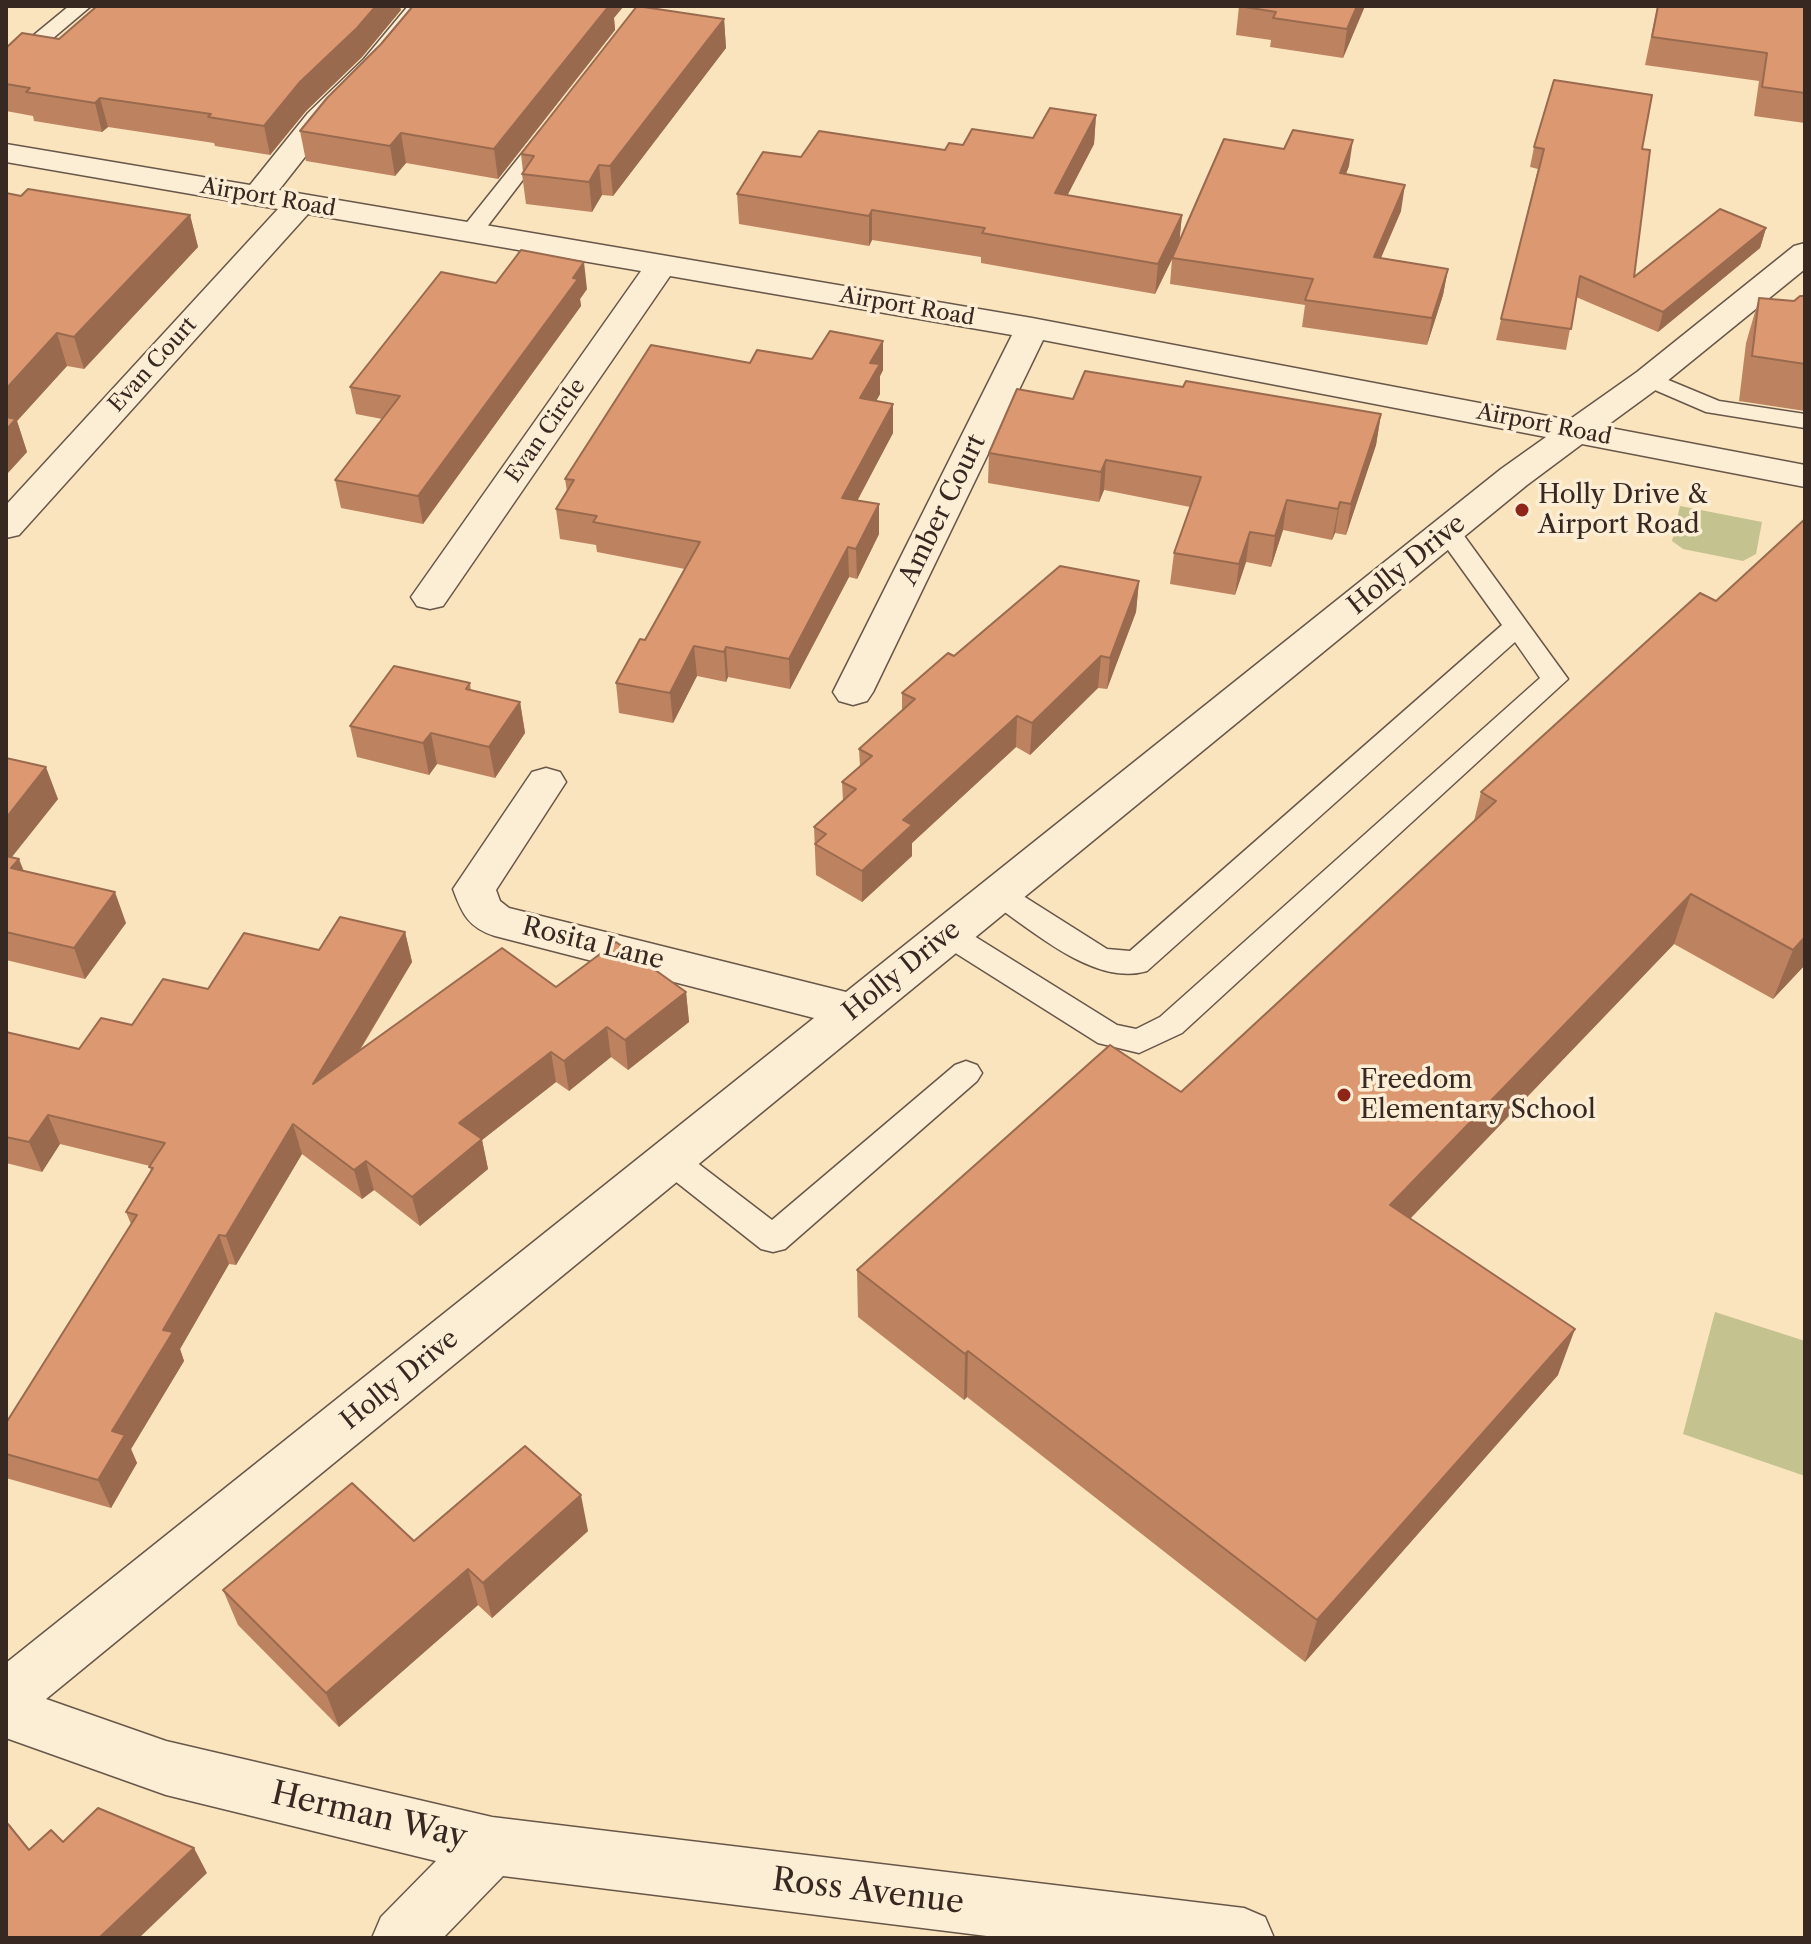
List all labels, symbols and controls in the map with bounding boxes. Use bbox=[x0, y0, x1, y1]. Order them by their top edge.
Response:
street label: Airport Road bbox=[198, 173, 338, 223]
street label: Airport Road bbox=[837, 282, 977, 332]
street label: Evan Court bbox=[103, 312, 203, 418]
street label: Evan Circle bbox=[501, 374, 591, 488]
street label: Airport Road bbox=[1474, 399, 1614, 451]
street label: Amber Court bbox=[893, 430, 993, 590]
place label: Holly Drive & Airport Road bbox=[1538, 479, 1708, 540]
marker: Holly Drive & Airport Road bbox=[1513, 501, 1531, 519]
street label: Holly Drive bbox=[1342, 508, 1472, 622]
street label: Rosita Lane bbox=[519, 911, 667, 977]
street label: Holly Drive bbox=[837, 914, 967, 1028]
place label: Freedom Elementary School bbox=[1360, 1064, 1596, 1126]
marker: Freedom Elementary School bbox=[1335, 1086, 1353, 1104]
street label: Holly Drive bbox=[335, 1323, 465, 1437]
street label: Herman Way bbox=[268, 1775, 470, 1857]
street label: Ross Avenue bbox=[770, 1861, 966, 1923]

